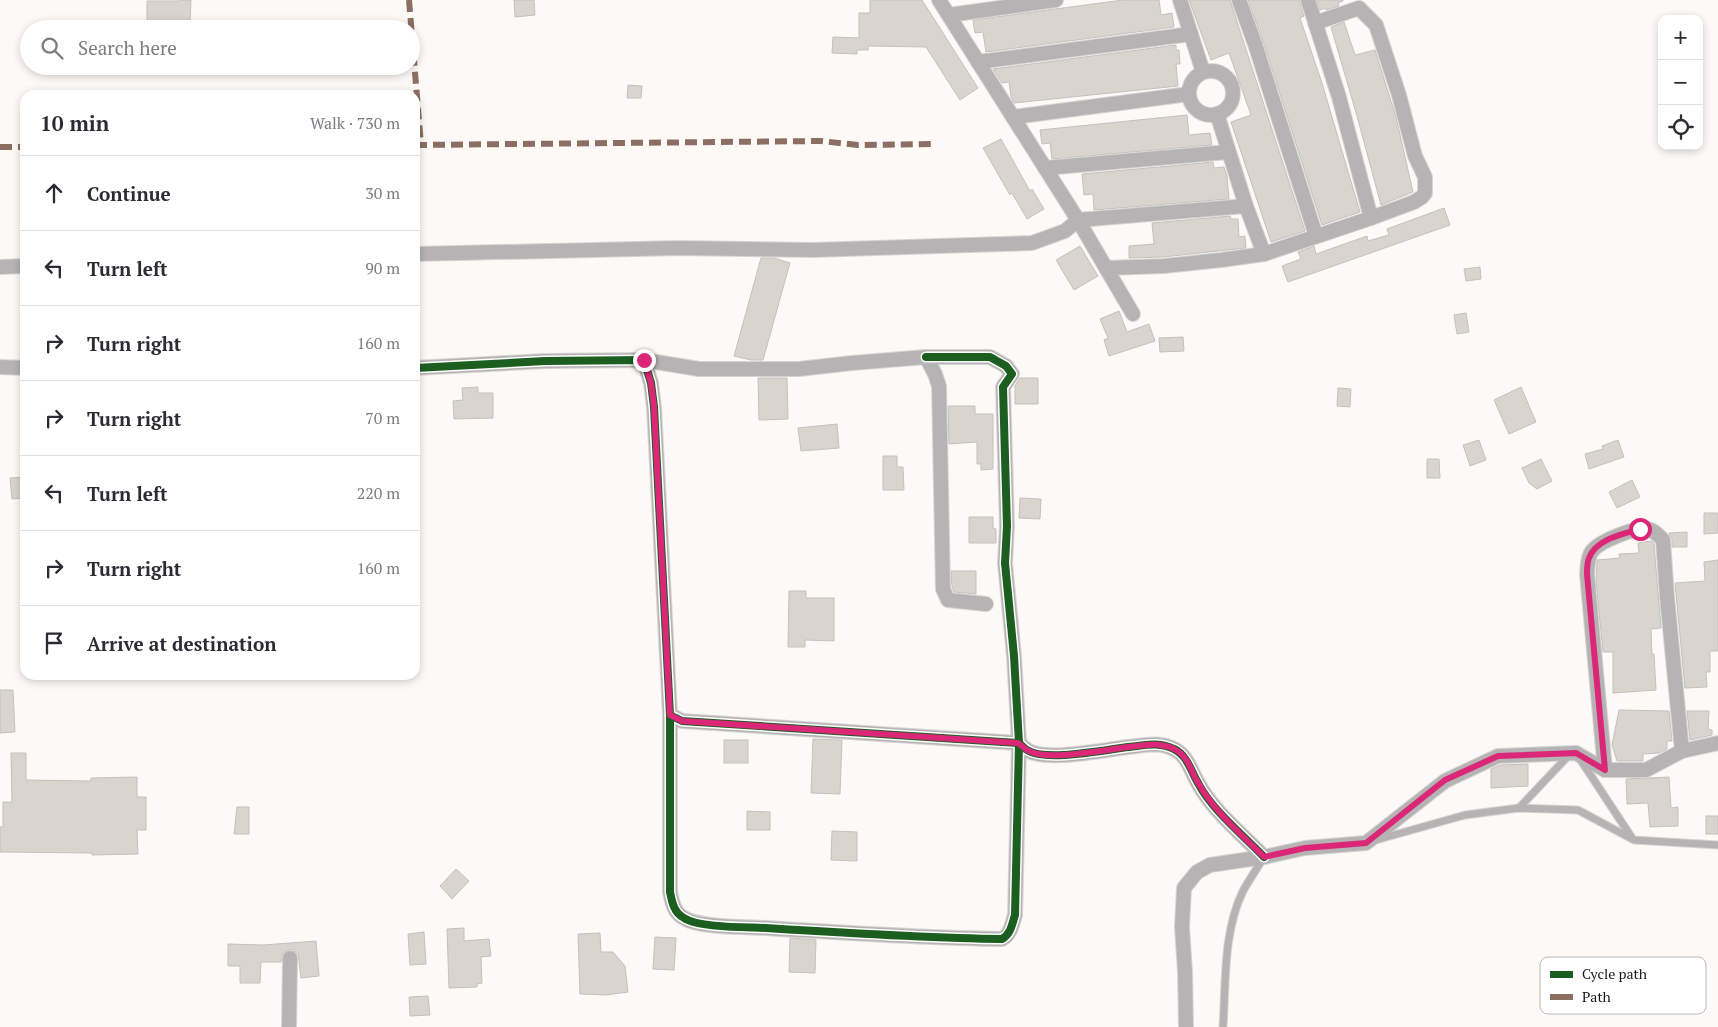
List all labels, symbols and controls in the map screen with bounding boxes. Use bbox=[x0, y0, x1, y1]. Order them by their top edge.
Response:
map controls bbox=[1658, 15, 1703, 150]
button: + bbox=[1658, 15, 1703, 60]
search box bbox=[20, 20, 420, 75]
icon: search bbox=[38, 34, 66, 62]
text: Search here bbox=[78, 35, 177, 60]
button: − bbox=[1658, 60, 1703, 105]
button: locate bbox=[1658, 105, 1703, 150]
text: 10 min bbox=[40, 109, 109, 137]
text: Walk · 730 m bbox=[310, 112, 400, 134]
icon: ahead bbox=[40, 179, 68, 207]
text: Continue bbox=[87, 181, 171, 206]
text: 30 m bbox=[365, 182, 400, 204]
icon: left bbox=[40, 254, 68, 282]
text: Turn left bbox=[87, 256, 168, 281]
text: 90 m bbox=[365, 257, 400, 279]
icon: right bbox=[40, 329, 68, 357]
text: Turn right bbox=[87, 331, 181, 356]
text: 160 m bbox=[357, 332, 400, 354]
route end bbox=[633, 349, 656, 372]
icon: right bbox=[40, 404, 68, 432]
text: Turn right bbox=[87, 406, 181, 431]
text: 70 m bbox=[365, 407, 400, 429]
icon: left bbox=[40, 479, 68, 507]
text: Turn left bbox=[87, 481, 168, 506]
text: 220 m bbox=[357, 482, 400, 504]
route start bbox=[1629, 518, 1652, 541]
icon: right bbox=[40, 554, 68, 582]
text: Turn right bbox=[87, 556, 181, 581]
text: 160 m bbox=[357, 557, 400, 579]
icon: arrive bbox=[40, 629, 68, 657]
text: Arrive at destination bbox=[87, 631, 276, 656]
legend bbox=[1540, 957, 1706, 1014]
text: Cycle path bbox=[1582, 964, 1647, 983]
text: Path bbox=[1582, 987, 1611, 1006]

